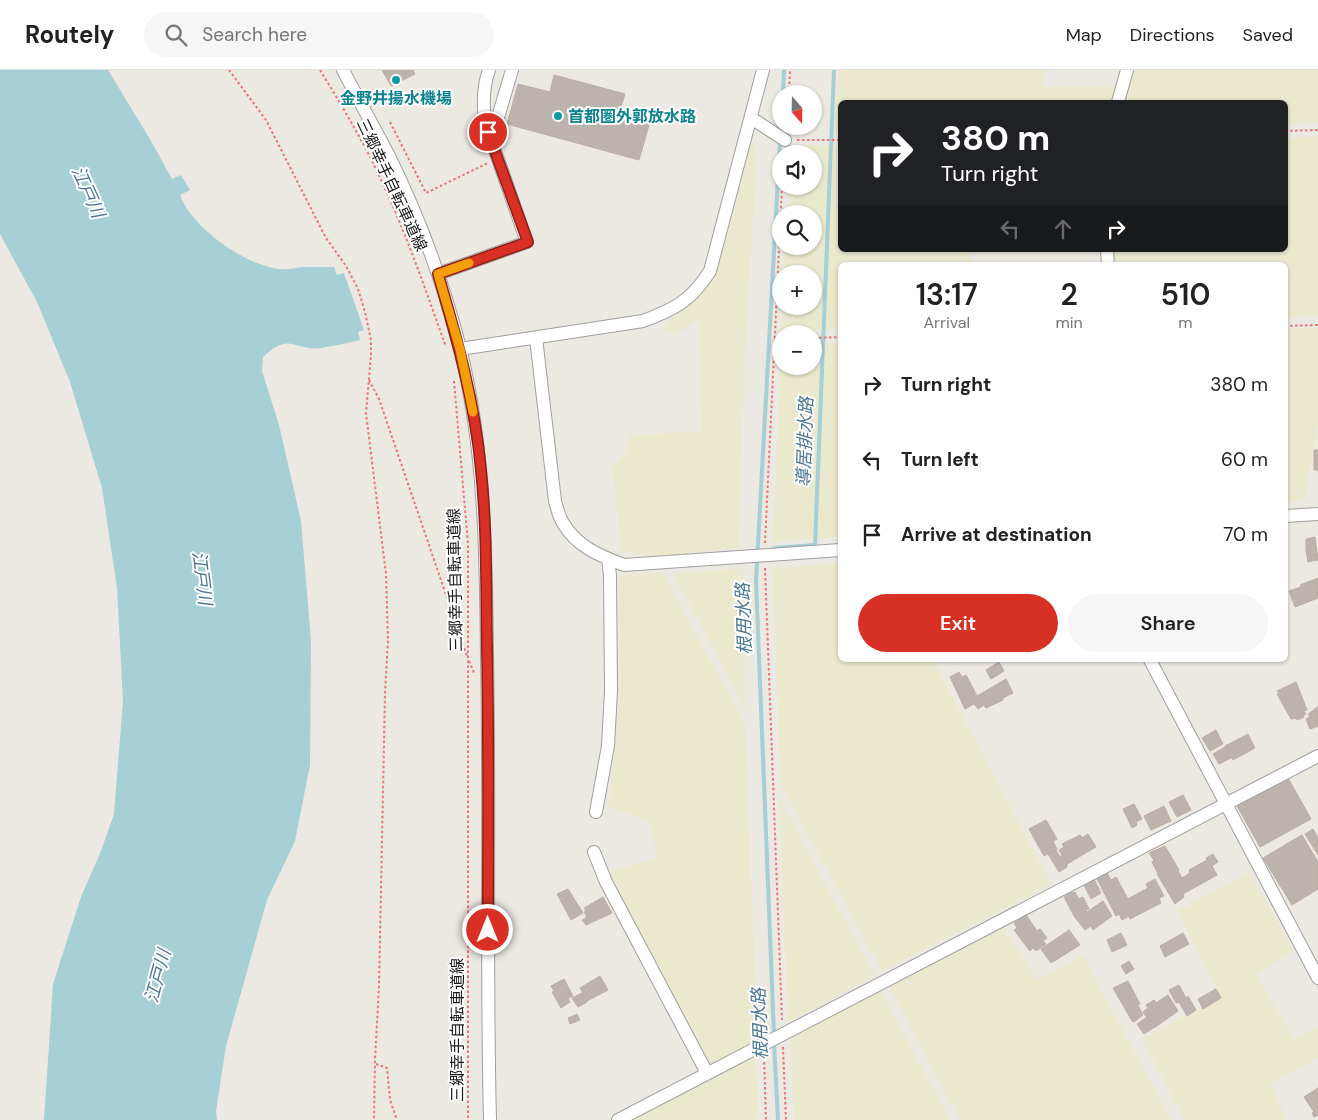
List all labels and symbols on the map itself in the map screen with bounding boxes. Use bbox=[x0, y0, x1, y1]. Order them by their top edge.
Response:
marker: 金野井揚水機場 bbox=[390, 74, 402, 86]
north arrow bbox=[772, 85, 822, 135]
place label: 金野井揚水機場 bbox=[340, 88, 452, 109]
place label: 首都圏外郭放水路 bbox=[568, 106, 696, 127]
marker: 首都圏外郭放水路 bbox=[552, 110, 564, 122]
pin bbox=[467, 111, 509, 153]
street label: 三郷幸手自転車道線 bbox=[352, 115, 432, 255]
water label: 江戸川 bbox=[66, 162, 111, 223]
water label: 導居排水路 bbox=[791, 395, 819, 487]
street label: 三郷幸手自転車道線 bbox=[443, 508, 467, 652]
water label: 江戸川 bbox=[187, 550, 217, 608]
water label: 根用水路 bbox=[731, 581, 757, 655]
position arrow bbox=[461, 903, 513, 955]
water label: 江戸川 bbox=[139, 945, 177, 1005]
street label: 三郷幸手自転車道線 bbox=[447, 958, 468, 1102]
water label: 根用水路 bbox=[747, 986, 773, 1060]

